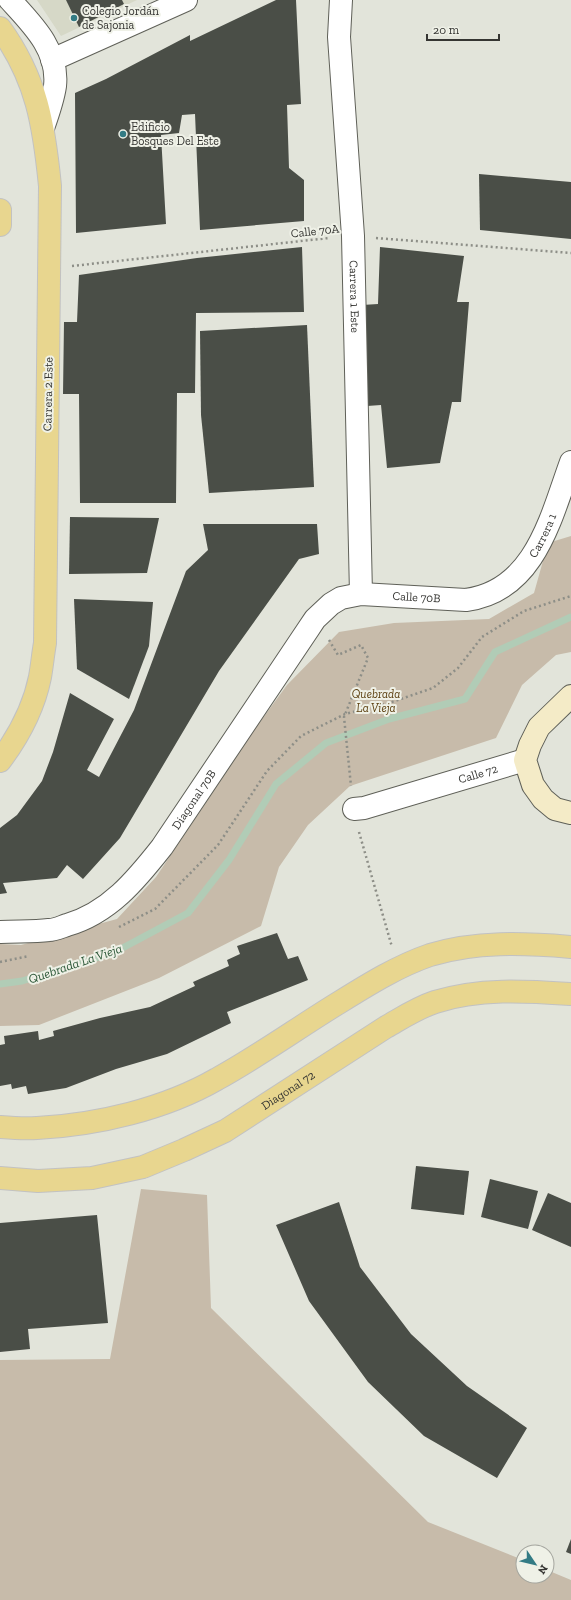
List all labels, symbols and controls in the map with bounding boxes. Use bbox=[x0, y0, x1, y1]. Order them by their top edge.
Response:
place label: Colegio Jordán de Sajonia bbox=[82, 4, 159, 33]
marker: Colegio Jordán de Sajonia bbox=[69, 13, 79, 23]
scale bar bbox=[427, 16, 499, 42]
text: 20 m bbox=[433, 23, 460, 37]
place label: Edificio Bosques Del Este bbox=[131, 120, 219, 148]
marker: Edificio Bosques Del Este bbox=[118, 129, 128, 139]
street label: Calle 70A bbox=[290, 221, 340, 240]
street label: Carrera 1 Este bbox=[347, 260, 362, 333]
street label: Carrera 2 Este bbox=[40, 356, 56, 431]
street label: Carrera 1 bbox=[526, 511, 559, 560]
street label: Calle 70B bbox=[392, 589, 441, 606]
park label: Quebrada La Vieja bbox=[352, 687, 400, 715]
street label: Calle 72 bbox=[457, 762, 499, 786]
street label: Diagonal 70B bbox=[169, 767, 219, 832]
water label: Quebrada La Vieja bbox=[26, 940, 124, 987]
street label: Diagonal 72 bbox=[259, 1068, 317, 1113]
north arrow bbox=[515, 1544, 555, 1584]
text: N bbox=[535, 1562, 551, 1577]

